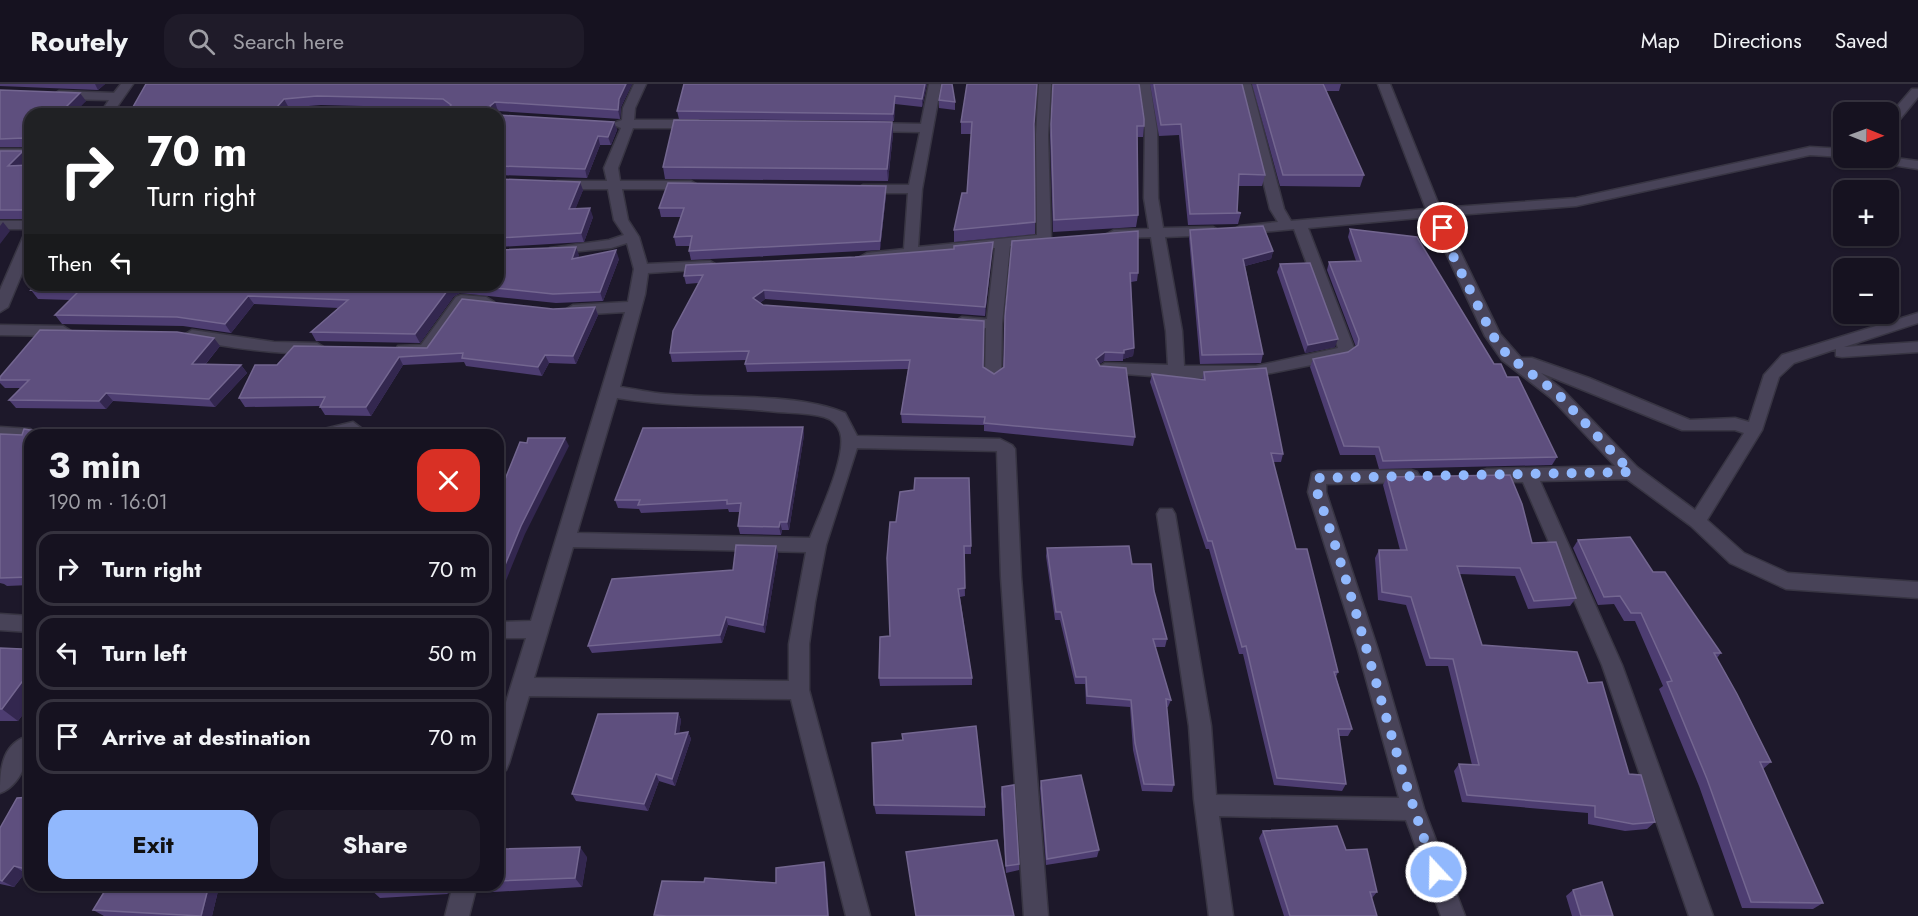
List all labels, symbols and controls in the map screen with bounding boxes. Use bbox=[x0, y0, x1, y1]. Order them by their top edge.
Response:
search box bbox=[164, 14, 584, 68]
text: Routely bbox=[30, 21, 128, 62]
icon: search bbox=[185, 25, 218, 58]
text: Search here bbox=[233, 25, 344, 57]
text: Map bbox=[1641, 26, 1680, 56]
text: Directions bbox=[1713, 26, 1802, 56]
text: Saved bbox=[1835, 26, 1888, 56]
north arrow bbox=[1833, 102, 1899, 168]
map controls bbox=[1833, 102, 1899, 324]
text: 70 m bbox=[147, 121, 247, 182]
icon: right bbox=[48, 132, 126, 210]
text: Turn right bbox=[147, 177, 255, 216]
button: + bbox=[1833, 180, 1899, 246]
pin bbox=[1417, 202, 1468, 253]
icon: arrive bbox=[1426, 211, 1459, 244]
icon: left bbox=[105, 246, 138, 279]
text: Then bbox=[48, 247, 93, 279]
button: − bbox=[1833, 258, 1899, 324]
text: 3 min bbox=[48, 439, 141, 491]
button: close bbox=[417, 449, 480, 512]
text: 190 m · 16:01 bbox=[48, 488, 168, 517]
icon: right bbox=[51, 552, 84, 585]
text: Turn right bbox=[102, 553, 202, 585]
text: 70 m bbox=[428, 553, 477, 585]
icon: left bbox=[51, 636, 84, 669]
text: Turn left bbox=[102, 637, 187, 669]
text: 50 m bbox=[428, 637, 477, 669]
icon: arrive bbox=[51, 720, 84, 753]
text: Arrive at destination bbox=[102, 721, 311, 753]
text: 70 m bbox=[428, 721, 477, 753]
button: Exit bbox=[48, 810, 258, 879]
button: Share bbox=[270, 810, 480, 879]
position arrow bbox=[1404, 840, 1468, 904]

